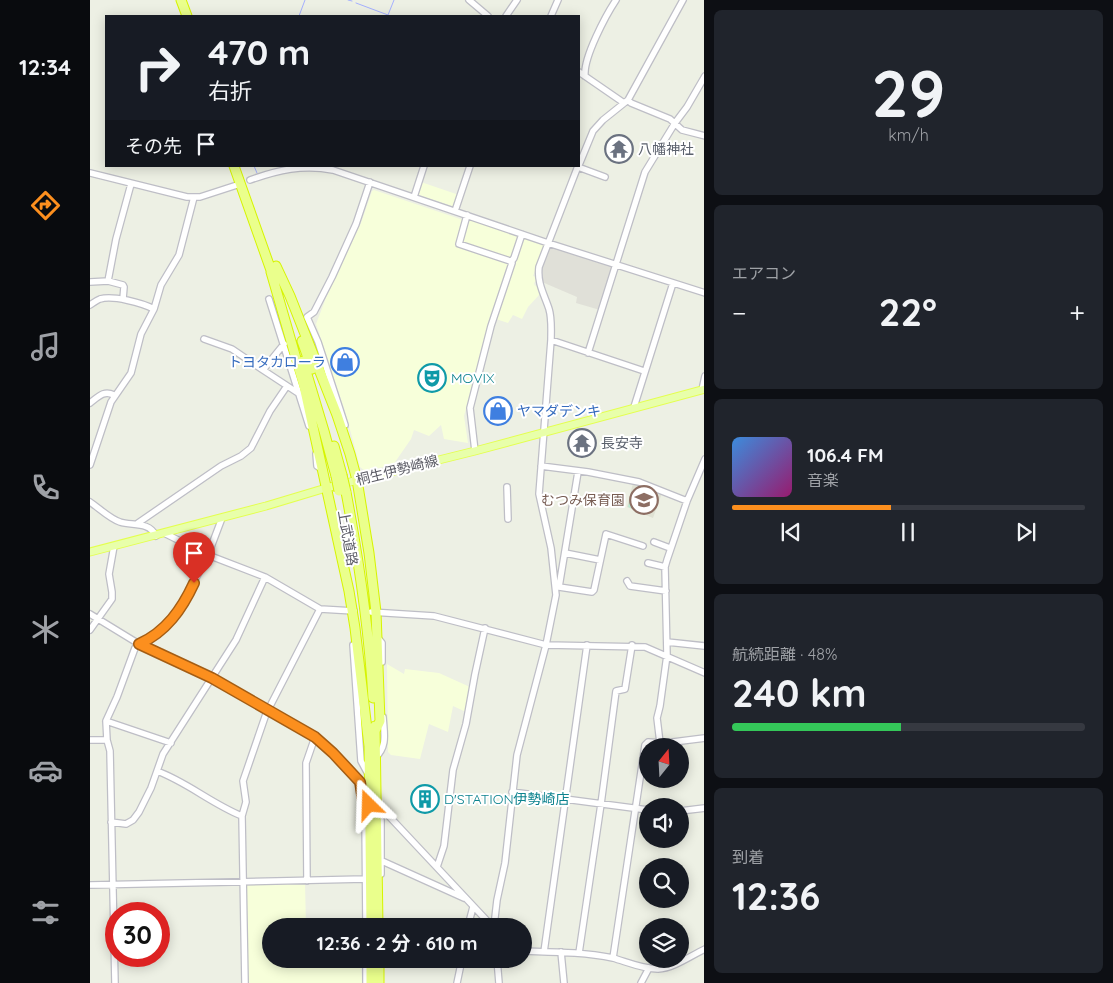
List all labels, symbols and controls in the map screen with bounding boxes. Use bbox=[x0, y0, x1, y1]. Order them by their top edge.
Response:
text: 470 m bbox=[208, 30, 310, 74]
icon: right bbox=[125, 35, 190, 100]
text: 29 bbox=[872, 52, 945, 133]
text: 12:34 bbox=[19, 53, 71, 81]
text: 右折 bbox=[208, 77, 252, 105]
text: km/h bbox=[888, 125, 929, 145]
icon: arrive bbox=[192, 130, 220, 158]
text: その先 bbox=[125, 134, 182, 158]
temple icon: 八幡神社 bbox=[604, 134, 634, 164]
place label: 八幡神社 bbox=[638, 140, 694, 158]
icon: directions bbox=[28, 188, 63, 223]
text: エアコン bbox=[732, 263, 796, 283]
text: 22° bbox=[879, 288, 937, 336]
text: − bbox=[732, 295, 747, 330]
text: + bbox=[1069, 295, 1085, 330]
icon: music bbox=[28, 329, 63, 364]
shop icon: トヨタカローラ bbox=[330, 347, 360, 377]
place label: トヨタカローラ bbox=[228, 353, 326, 371]
theatre icon: MOVIX bbox=[417, 363, 447, 393]
place label: MOVIX bbox=[451, 369, 495, 387]
shop icon: ヤマダデンキ bbox=[483, 396, 513, 426]
place label: ヤマダデンキ bbox=[517, 402, 601, 420]
temple icon: 長安寺 bbox=[567, 428, 597, 458]
place label: 長安寺 bbox=[601, 434, 643, 452]
text: 106.4 FM bbox=[807, 443, 883, 467]
street label: 桐生伊勢崎線 bbox=[354, 451, 440, 489]
icon: phone bbox=[28, 470, 63, 505]
text: 音楽 bbox=[807, 470, 839, 490]
school or university icon: むつみ保育園 bbox=[629, 485, 659, 515]
place label: むつみ保育園 bbox=[541, 491, 625, 509]
street label: 上武道路 bbox=[334, 509, 362, 567]
icon: previous bbox=[777, 518, 805, 546]
icon: pause bbox=[894, 518, 922, 546]
icon: next bbox=[1012, 518, 1040, 546]
pin bbox=[173, 532, 215, 583]
icon: arrive bbox=[180, 539, 208, 567]
icon: climate bbox=[28, 612, 63, 647]
text: 航続距離 · 48% bbox=[732, 644, 837, 664]
text: 240 km bbox=[732, 669, 867, 717]
north arrow bbox=[639, 738, 689, 788]
map controls bbox=[639, 738, 689, 968]
icon: car bbox=[28, 753, 63, 788]
position arrow bbox=[342, 778, 394, 830]
building icon: D'STATION伊勢崎店 bbox=[410, 784, 440, 814]
place label: D'STATION伊勢崎店 bbox=[444, 790, 570, 808]
button: sound bbox=[639, 798, 689, 848]
text: 到着 bbox=[732, 847, 764, 867]
button: search bbox=[639, 858, 689, 908]
text: 12:36 bbox=[732, 872, 820, 920]
icon: filters bbox=[28, 895, 63, 930]
speed limit sign: 30 bbox=[105, 902, 170, 967]
button: layers bbox=[639, 918, 689, 968]
text: 12:36 · 2 分 · 610 m bbox=[317, 931, 477, 955]

